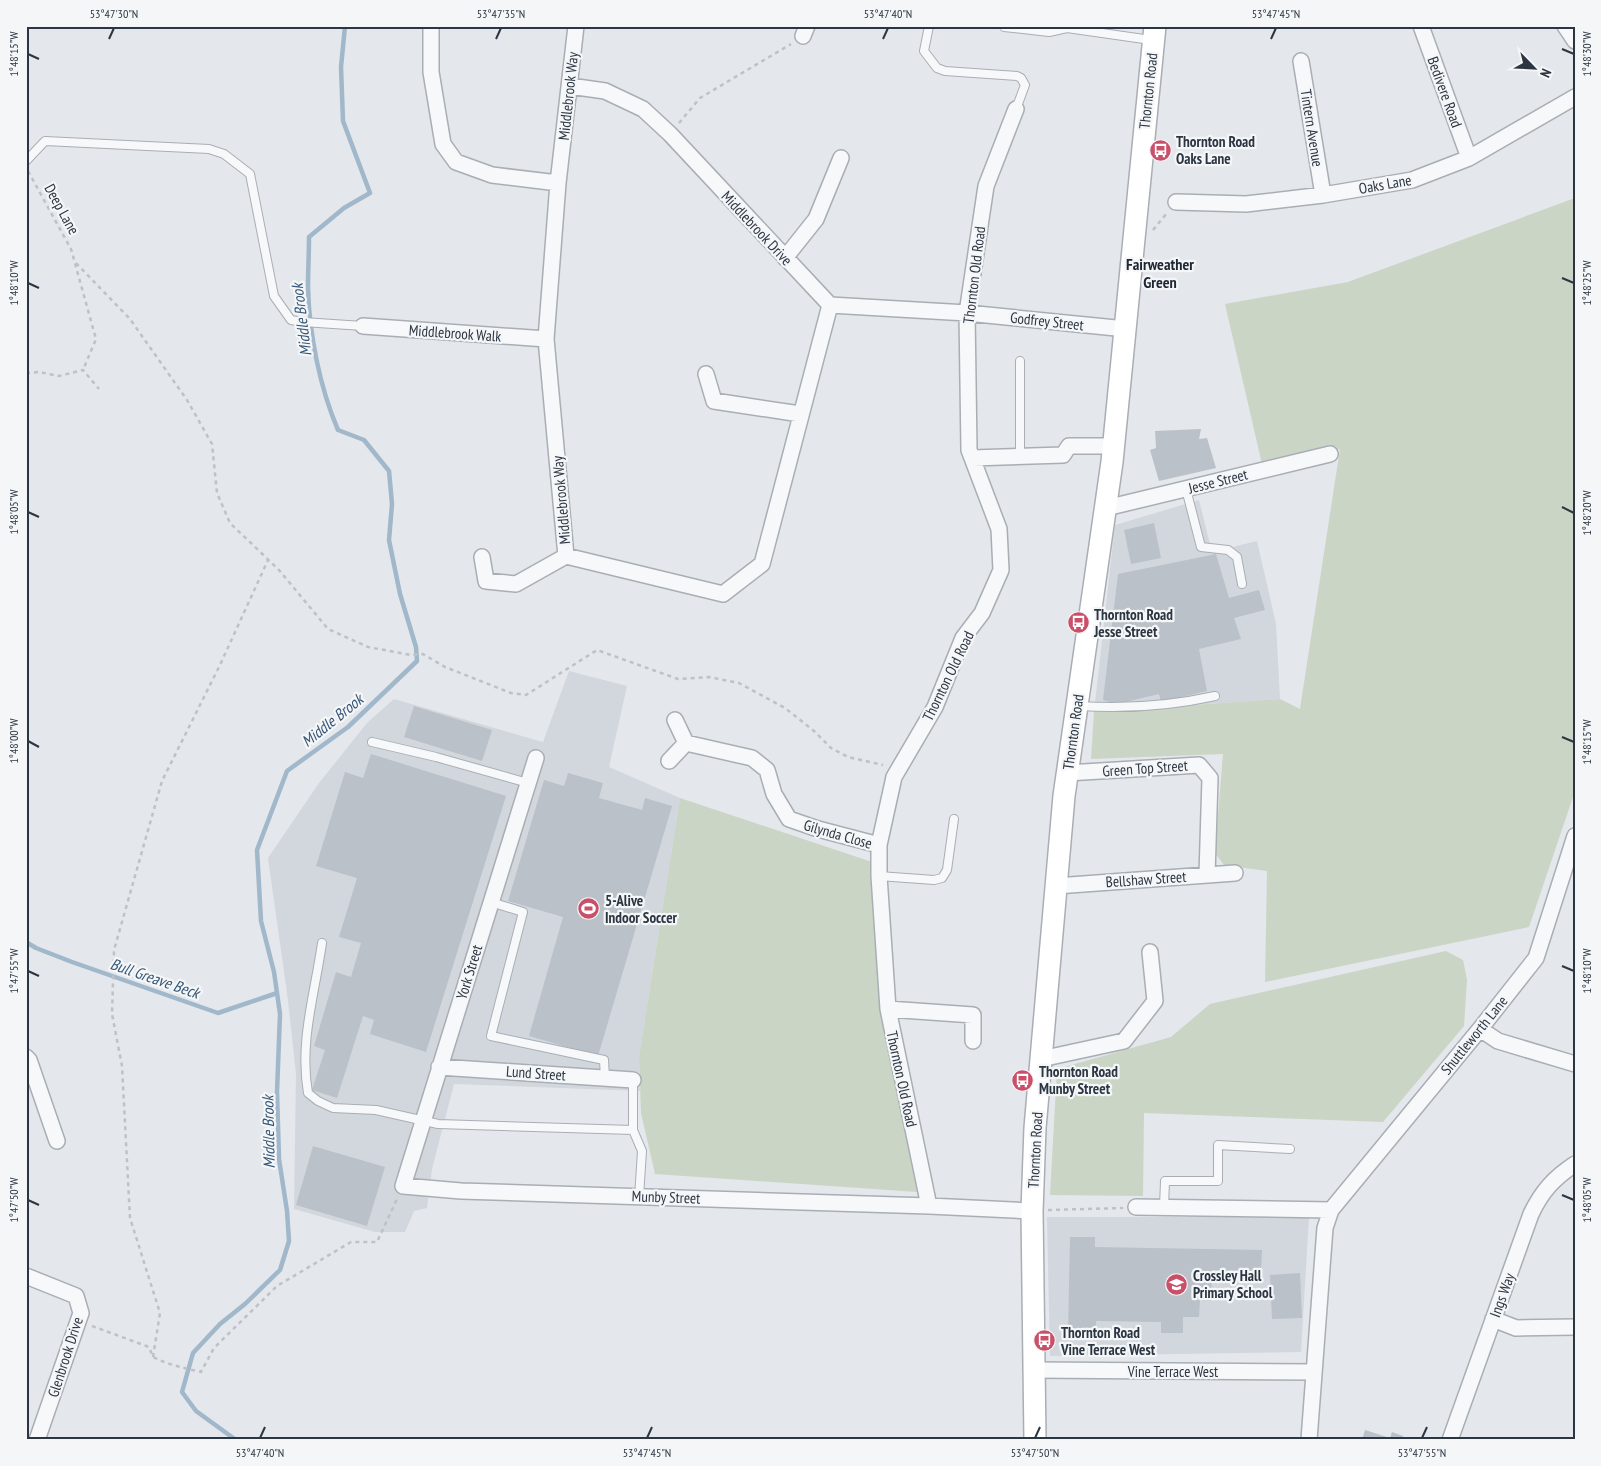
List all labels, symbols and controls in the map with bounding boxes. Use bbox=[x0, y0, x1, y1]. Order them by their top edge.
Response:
text: 53°47'30"N bbox=[90, 6, 138, 21]
text: 53°47'35"N bbox=[477, 6, 525, 21]
text: 53°47'40"N bbox=[864, 6, 912, 21]
text: 53°47'45"N bbox=[1252, 6, 1300, 21]
text: 1°48'15"W bbox=[6, 31, 21, 77]
text: 1°48'30"W bbox=[1579, 31, 1594, 77]
north arrow bbox=[1508, 42, 1558, 92]
street label: Middlebrook Way bbox=[554, 51, 582, 141]
street label: Thornton Road bbox=[1135, 52, 1161, 130]
street label: Bedivere Road bbox=[1423, 54, 1467, 130]
text: N bbox=[1536, 66, 1556, 80]
street label: Tintern Avenue bbox=[1297, 88, 1327, 168]
place label: Thornton Road Oaks Lane bbox=[1176, 132, 1255, 168]
bus stop icon: Thornton Road Oaks Lane bbox=[1148, 138, 1172, 162]
street label: Oaks Lane bbox=[1357, 170, 1413, 198]
street label: Deep Lane bbox=[40, 180, 84, 238]
street label: Middlebrook Drive bbox=[718, 187, 796, 269]
street label: Thornton Old Road bbox=[959, 225, 989, 325]
district label: Fairweather Green bbox=[1126, 254, 1194, 292]
text: 1°48'10"W bbox=[6, 260, 21, 306]
text: 1°48'25"W bbox=[1579, 260, 1594, 306]
water label: Middle Brook bbox=[286, 281, 315, 358]
street label: Godfrey Street bbox=[1009, 308, 1085, 334]
street label: Middlebrook Walk bbox=[408, 320, 502, 346]
street label: Middlebrook Way bbox=[548, 455, 574, 545]
street label: Jesse Street bbox=[1185, 464, 1250, 498]
text: 1°48'05"W bbox=[6, 489, 21, 535]
text: 1°48'20"W bbox=[1579, 490, 1594, 536]
place label: Thornton Road Jesse Street bbox=[1093, 605, 1173, 641]
bus stop icon: Thornton Road Jesse Street bbox=[1066, 611, 1090, 635]
street label: Thornton Old Road bbox=[918, 628, 978, 724]
water label: Middle Brook bbox=[297, 688, 368, 751]
street label: Thornton Road bbox=[1058, 693, 1088, 771]
text: 1°48'00"W bbox=[6, 718, 21, 764]
text: 1°48'15"W bbox=[1579, 719, 1594, 765]
street label: Green Top Street bbox=[1102, 756, 1188, 780]
street label: Gilynda Close bbox=[802, 815, 874, 853]
street label: Bellshaw Street bbox=[1105, 867, 1187, 891]
place label: 5-Alive Indoor Soccer bbox=[605, 891, 678, 927]
sports icon: 5-Alive Indoor Soccer bbox=[577, 897, 601, 921]
street label: York Street bbox=[452, 942, 486, 1002]
text: 1°47'55"W bbox=[6, 948, 21, 994]
text: 1°48'10"W bbox=[1579, 948, 1594, 994]
water label: Bull Greave Beck bbox=[108, 953, 204, 1003]
street label: Shuttleworth Lane bbox=[1436, 992, 1512, 1078]
street label: Thornton Old Road bbox=[883, 1029, 921, 1129]
street label: Lund Street bbox=[505, 1061, 567, 1085]
place label: Thornton Road Munby Street bbox=[1039, 1062, 1118, 1098]
bus stop icon: Thornton Road Munby Street bbox=[1011, 1068, 1035, 1092]
water label: Middle Brook bbox=[257, 1093, 279, 1169]
street label: Thornton Road bbox=[1024, 1111, 1046, 1189]
text: 1°47'50"W bbox=[6, 1177, 21, 1223]
text: 1°48'05"W bbox=[1579, 1177, 1594, 1223]
street label: Munby Street bbox=[631, 1186, 701, 1208]
place label: Crossley Hall Primary School bbox=[1193, 1266, 1273, 1302]
street label: Ings Way bbox=[1485, 1270, 1519, 1320]
school or university icon: Crossley Hall Primary School bbox=[1165, 1272, 1189, 1296]
street label: Glenbrook Drive bbox=[43, 1315, 87, 1399]
place label: Thornton Road Vine Terrace West bbox=[1060, 1323, 1156, 1359]
bus stop icon: Thornton Road Vine Terrace West bbox=[1033, 1329, 1057, 1353]
street label: Vine Terrace West bbox=[1127, 1362, 1218, 1381]
text: 53°47'40"N bbox=[236, 1445, 284, 1460]
text: 53°47'45"N bbox=[623, 1445, 671, 1460]
text: 53°47'50"N bbox=[1011, 1445, 1059, 1460]
text: 53°47'55"N bbox=[1398, 1445, 1446, 1460]

